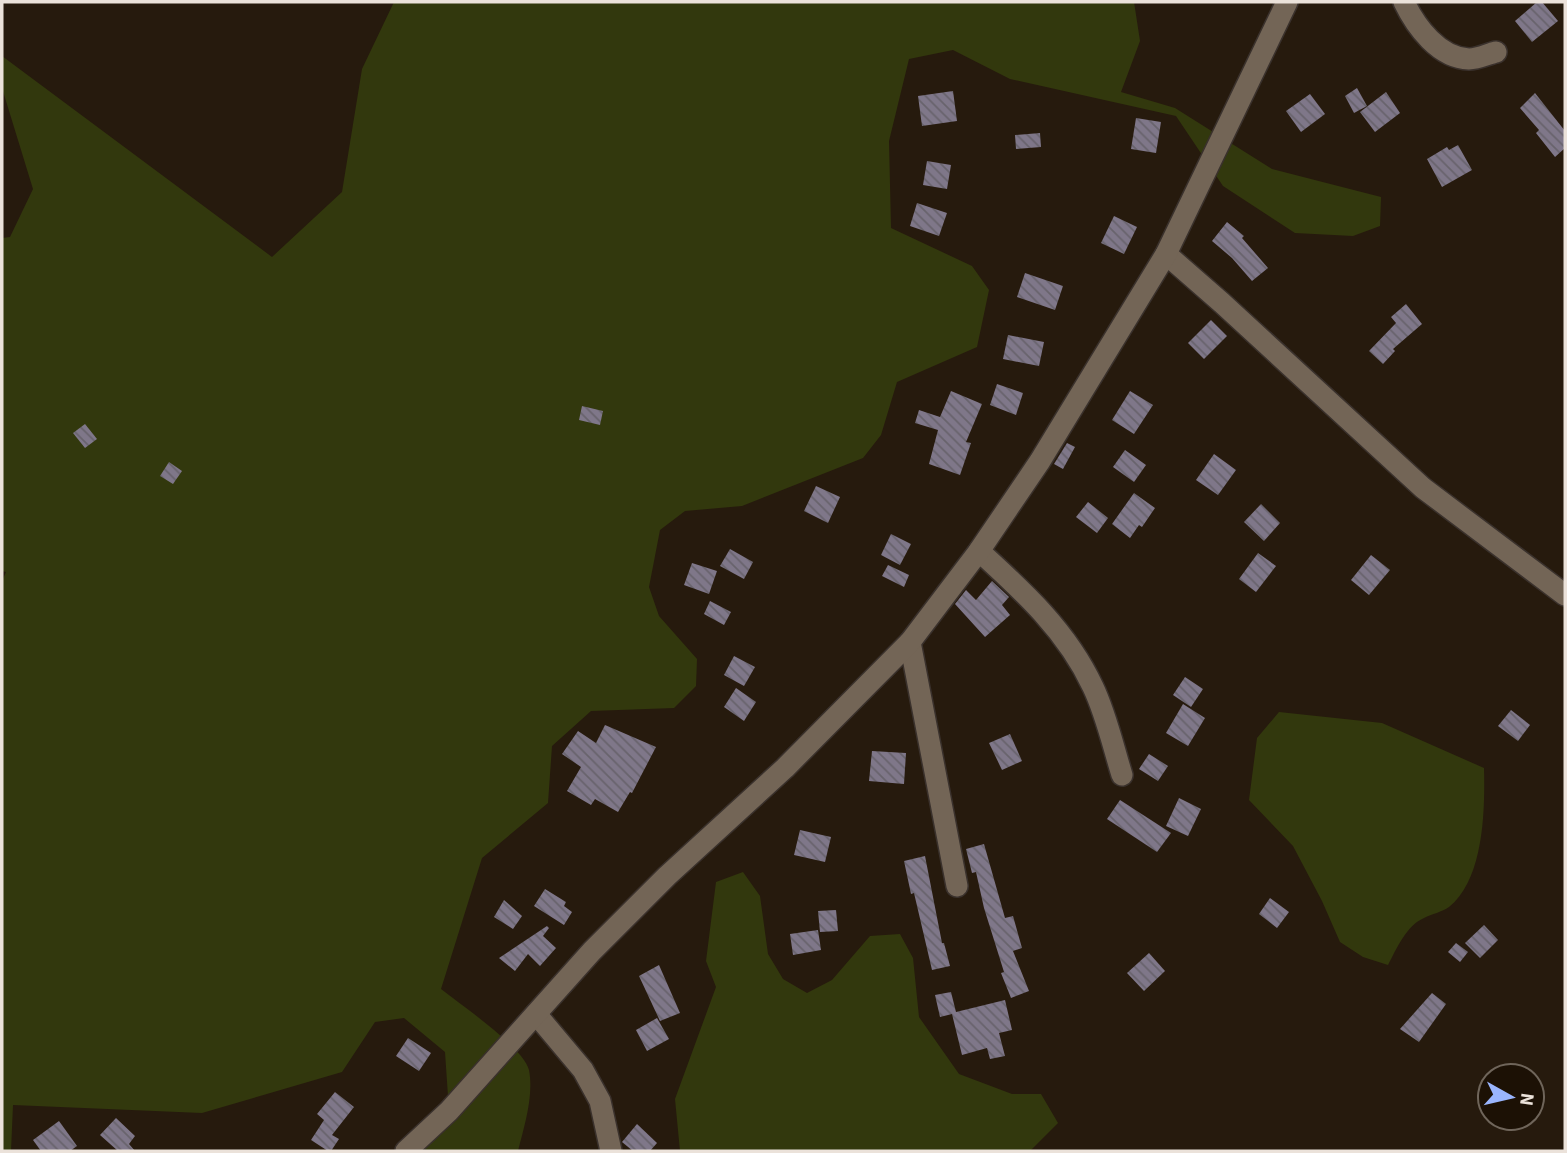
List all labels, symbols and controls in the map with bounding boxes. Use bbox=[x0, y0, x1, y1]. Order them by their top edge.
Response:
north arrow bbox=[1476, 1062, 1546, 1132]
text: N bbox=[1512, 1091, 1541, 1107]

